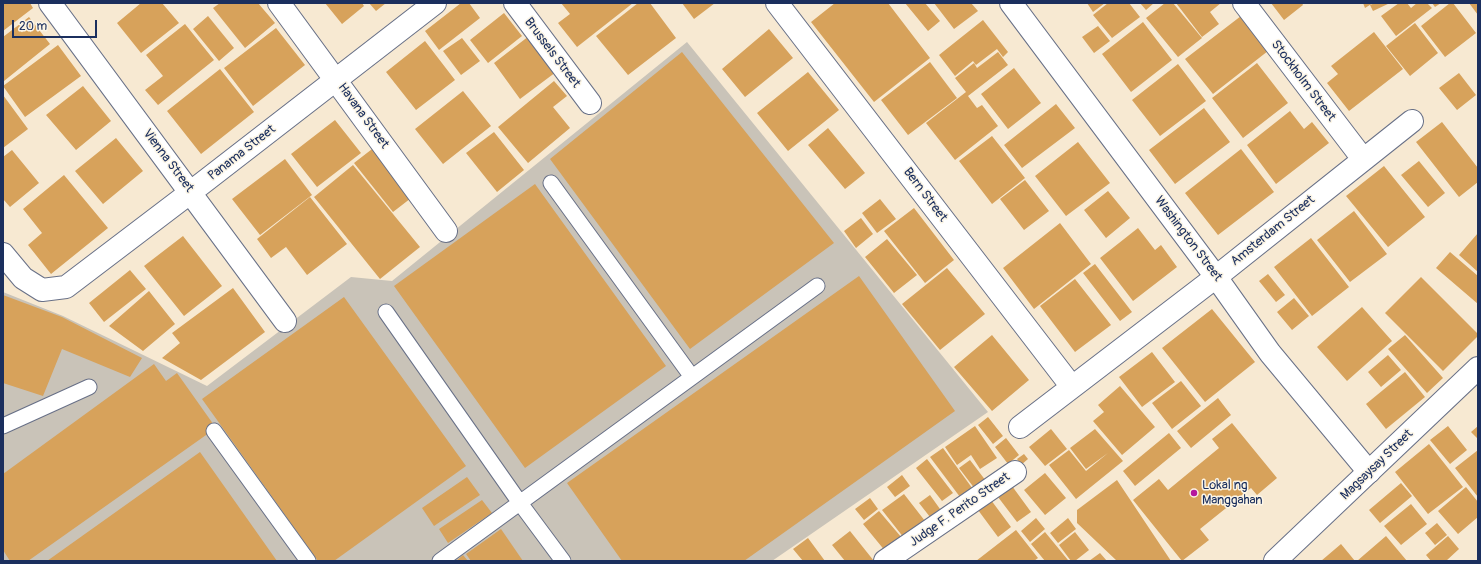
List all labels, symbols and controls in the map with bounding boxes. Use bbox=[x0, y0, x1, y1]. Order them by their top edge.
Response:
scale bar bbox=[14, 12, 99, 38]
street label: Brussels Street bbox=[521, 15, 583, 91]
text: 20 m bbox=[19, 19, 47, 34]
street label: Stockholm Street bbox=[1267, 37, 1339, 125]
street label: Havana Street bbox=[334, 80, 392, 152]
street label: Panama Street bbox=[205, 122, 279, 184]
street label: Vienna Street bbox=[139, 126, 197, 196]
street label: Bern Street bbox=[900, 165, 950, 225]
street label: Amsterdam Street bbox=[1228, 192, 1318, 270]
street label: Washington Street bbox=[1151, 193, 1225, 285]
street label: Magsaysay Street bbox=[1337, 426, 1417, 504]
street label: Judge F. Perito Street bbox=[907, 469, 1013, 551]
place label: Lokal ng Manggahan bbox=[1202, 478, 1263, 509]
marker: Lokal ng Manggahan bbox=[1189, 488, 1199, 498]

